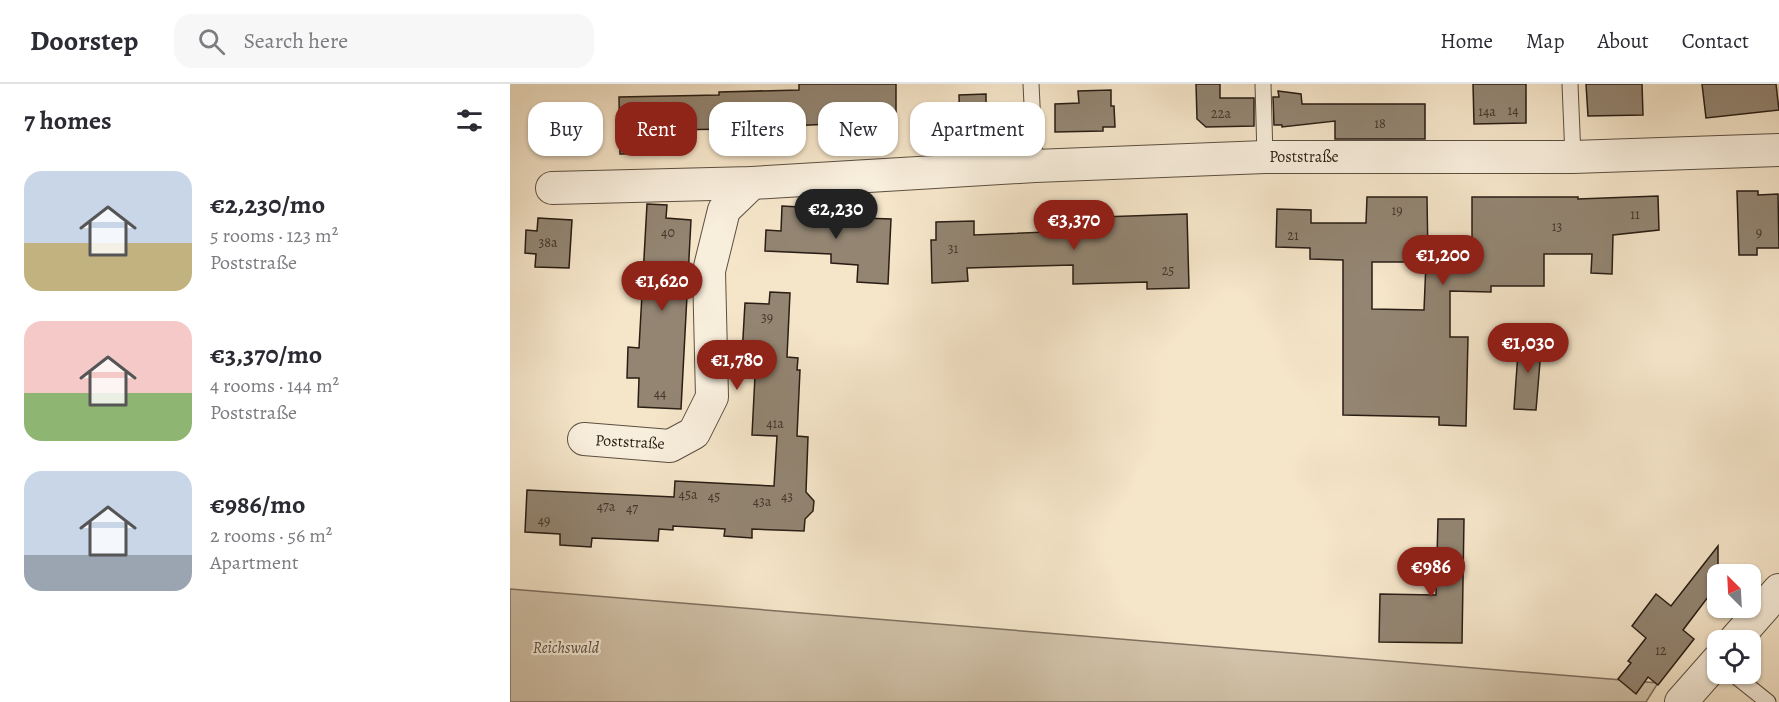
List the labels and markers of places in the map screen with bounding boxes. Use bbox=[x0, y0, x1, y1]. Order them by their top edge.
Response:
pin: €2,230 bbox=[787, 189, 885, 240]
pin: €3,370 bbox=[1025, 200, 1123, 251]
pin: €1,200 bbox=[1394, 235, 1492, 286]
pin: €1,620 bbox=[613, 261, 711, 312]
pin: €1,030 bbox=[1479, 323, 1577, 374]
pin: €1,780 bbox=[688, 340, 786, 391]
pin: €986 bbox=[1395, 547, 1467, 598]

